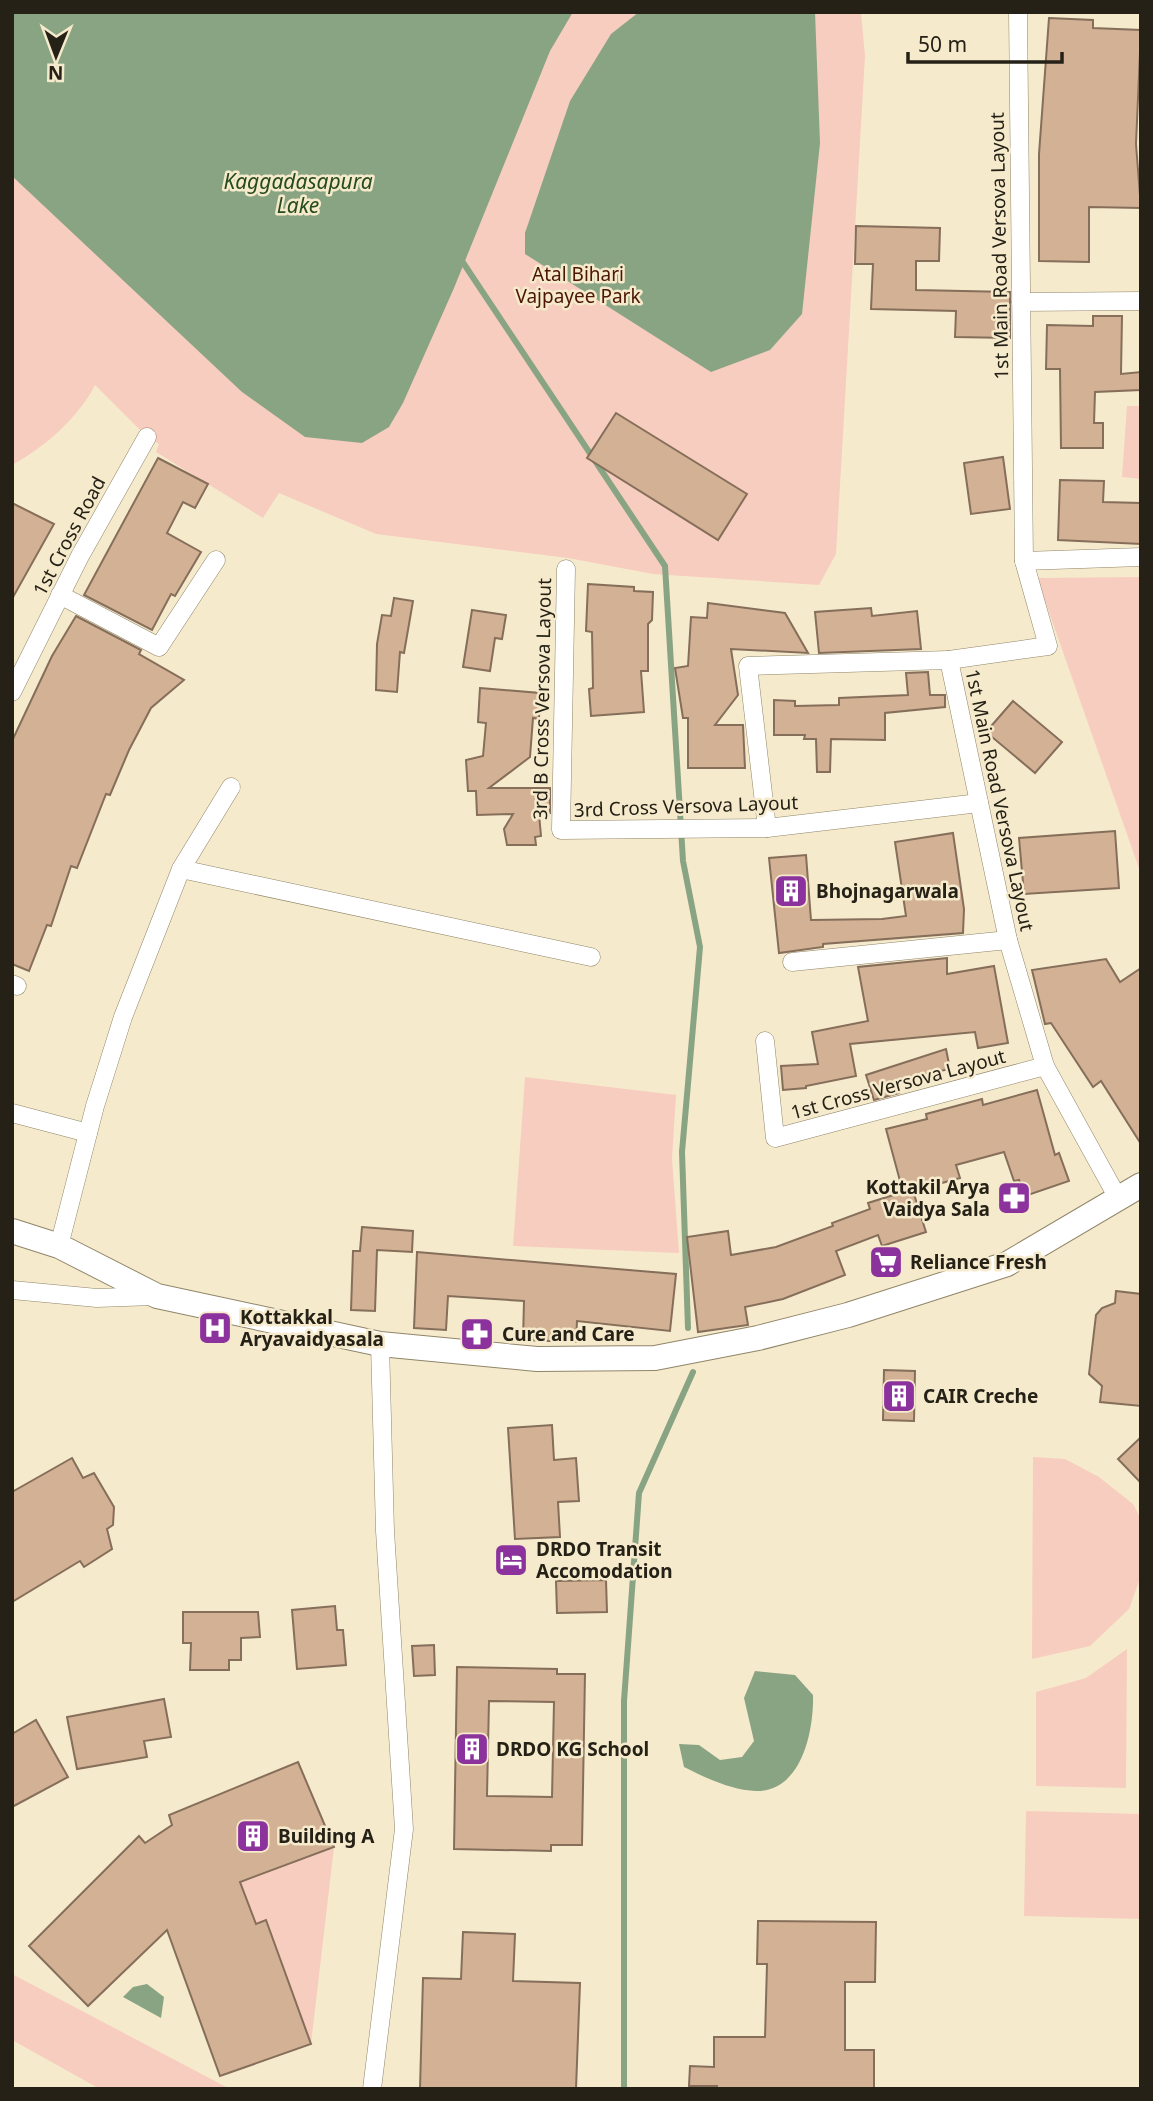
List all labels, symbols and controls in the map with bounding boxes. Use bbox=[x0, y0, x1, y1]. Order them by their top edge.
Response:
north arrow bbox=[21, 21, 91, 91]
scale bar bbox=[908, 21, 1062, 65]
text: 50 m bbox=[918, 30, 967, 58]
text: N bbox=[48, 60, 64, 86]
street label: 1st Main Road Versova Layout bbox=[984, 112, 1014, 380]
water label: Kaggadasapura Lake bbox=[223, 167, 373, 219]
park label: Atal Bihari Vajpayee Park bbox=[515, 261, 641, 309]
street label: 1st Cross Road bbox=[27, 472, 111, 600]
street label: 3rd B Cross Versova Layout bbox=[527, 578, 557, 820]
street label: 1st Main Road Versova Layout bbox=[959, 667, 1041, 934]
street label: 3rd Cross Versova Layout bbox=[573, 789, 799, 823]
building icon: Bhojnagarwala bbox=[772, 872, 810, 910]
place label: Bhojnagarwala bbox=[816, 878, 959, 904]
street label: 1st Cross Versova Layout bbox=[788, 1043, 1008, 1125]
place label: Kottakil Arya Vaidya Sala bbox=[866, 1174, 990, 1222]
pharmacy icon: Kottakil Arya Vaidya Sala bbox=[995, 1179, 1033, 1217]
supermarket icon: Reliance Fresh bbox=[867, 1243, 905, 1281]
place label: Reliance Fresh bbox=[910, 1249, 1047, 1275]
place label: Kottakkal Aryavaidyasala bbox=[240, 1304, 384, 1352]
hospital icon: Kottakkal Aryavaidyasala bbox=[196, 1309, 234, 1347]
pharmacy icon: Cure and Care bbox=[458, 1315, 496, 1353]
place label: Cure and Care bbox=[502, 1321, 635, 1347]
building icon: CAIR Creche bbox=[880, 1377, 918, 1415]
place label: CAIR Creche bbox=[923, 1383, 1038, 1409]
place label: DRDO Transit Accomodation bbox=[536, 1536, 673, 1584]
hotel icon: DRDO Transit Accomodation bbox=[492, 1541, 530, 1579]
building icon: DRDO KG School bbox=[453, 1730, 491, 1768]
place label: DRDO KG School bbox=[496, 1736, 649, 1762]
building icon: Building A bbox=[234, 1817, 272, 1855]
place label: Building A bbox=[278, 1823, 375, 1849]

